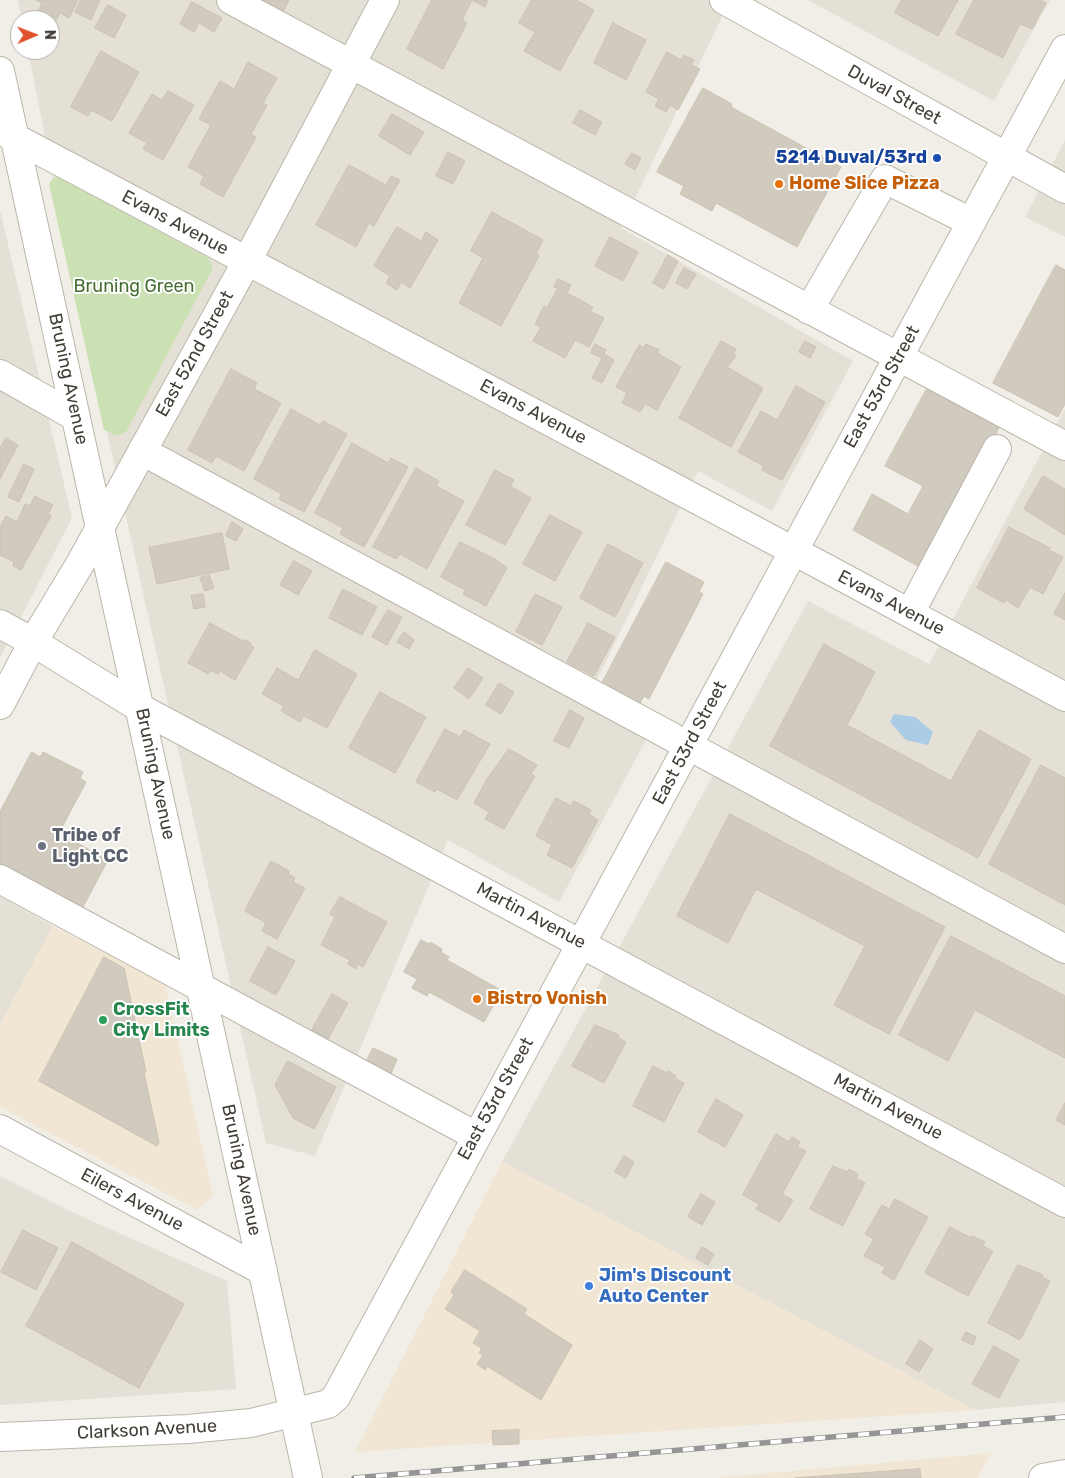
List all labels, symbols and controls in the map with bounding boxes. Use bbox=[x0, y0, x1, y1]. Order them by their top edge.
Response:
north arrow bbox=[10, 10, 60, 60]
text: N bbox=[41, 30, 58, 40]
street label: Duval Street bbox=[843, 60, 945, 130]
place label: 5214 Duval/53rd bbox=[776, 147, 927, 169]
marker: 5214 Duval/53rd bbox=[931, 152, 943, 164]
place label: Home Slice Pizza bbox=[789, 173, 940, 195]
marker: Home Slice Pizza bbox=[773, 178, 785, 190]
street label: Evans Avenue bbox=[118, 186, 232, 260]
park label: Bruning Green bbox=[73, 276, 195, 298]
street label: East 52nd Street bbox=[151, 287, 239, 421]
street label: Bruning Avenue bbox=[43, 311, 93, 447]
street label: East 53rd Street bbox=[839, 322, 925, 452]
street label: Evans Avenue bbox=[476, 375, 590, 449]
street label: Evans Avenue bbox=[834, 566, 948, 640]
street label: East 53rd Street bbox=[648, 678, 732, 808]
street label: Bruning Avenue bbox=[130, 706, 180, 842]
place label: Tribe of Light CC bbox=[52, 825, 128, 868]
marker: Tribe of Light CC bbox=[36, 840, 48, 852]
street label: Martin Avenue bbox=[473, 878, 589, 954]
place label: Bistro Vonish bbox=[487, 988, 607, 1010]
marker: Bistro Vonish bbox=[471, 993, 483, 1005]
place label: CrossFit City Limits bbox=[113, 999, 210, 1042]
marker: CrossFit City Limits bbox=[97, 1014, 109, 1026]
street label: East 53rd Street bbox=[453, 1034, 539, 1164]
street label: Martin Avenue bbox=[830, 1069, 946, 1145]
street label: Bruning Avenue bbox=[216, 1102, 266, 1238]
street label: Eilers Avenue bbox=[77, 1164, 187, 1236]
place label: Jim's Discount Auto Center bbox=[599, 1265, 731, 1308]
marker: Jim's Discount Auto Center bbox=[583, 1280, 595, 1292]
street label: Clarkson Avenue bbox=[76, 1416, 218, 1444]

